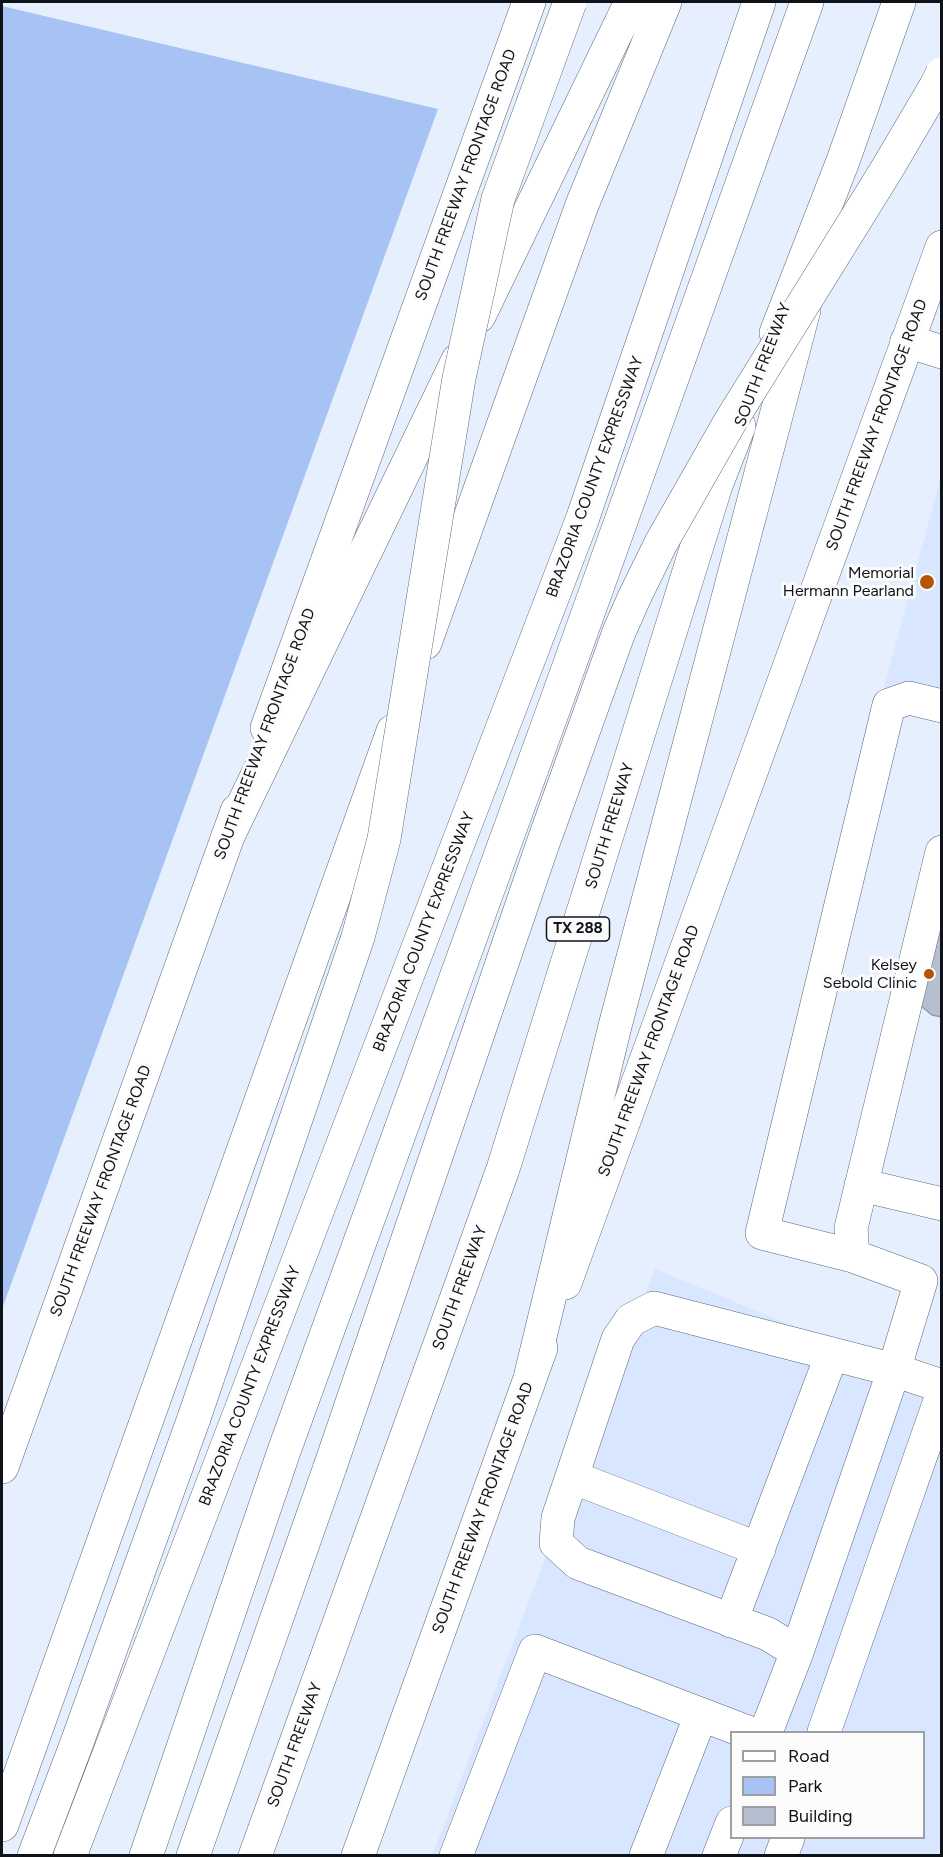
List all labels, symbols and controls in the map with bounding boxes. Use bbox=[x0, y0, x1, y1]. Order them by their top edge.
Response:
street label: SOUTH FREEWAY FRONTAGE ROAD bbox=[411, 47, 521, 303]
street label: SOUTH FREEWAY FRONTAGE ROAD bbox=[822, 297, 932, 553]
street label: SOUTH FREEWAY bbox=[731, 300, 795, 430]
street label: BRAZORIA COUNTY EXPRESSWAY bbox=[542, 354, 648, 600]
place label: Memorial Hermann Pearland bbox=[783, 563, 914, 601]
marker: Memorial Hermann Pearland bbox=[918, 573, 936, 591]
street label: SOUTH FREEWAY FRONTAGE ROAD bbox=[210, 606, 320, 862]
street label: SOUTH FREEWAY bbox=[582, 761, 638, 891]
street label: BRAZORIA COUNTY EXPRESSWAY bbox=[369, 809, 479, 1055]
road number: TX 288 bbox=[546, 917, 610, 941]
street label: SOUTH FREEWAY FRONTAGE ROAD bbox=[594, 923, 704, 1179]
place label: Kelsey Sebold Clinic bbox=[823, 955, 917, 993]
marker: Kelsey Sebold Clinic bbox=[922, 967, 936, 981]
street label: SOUTH FREEWAY FRONTAGE ROAD bbox=[46, 1063, 156, 1319]
street label: SOUTH FREEWAY bbox=[429, 1223, 491, 1353]
street label: BRAZORIA COUNTY EXPRESSWAY bbox=[195, 1263, 305, 1509]
street label: SOUTH FREEWAY FRONTAGE ROAD bbox=[428, 1380, 538, 1636]
street label: SOUTH FREEWAY bbox=[264, 1680, 326, 1810]
legend bbox=[730, 1731, 925, 1839]
text: Road bbox=[788, 1745, 829, 1767]
text: Park bbox=[788, 1775, 822, 1797]
text: Building bbox=[788, 1805, 853, 1827]

